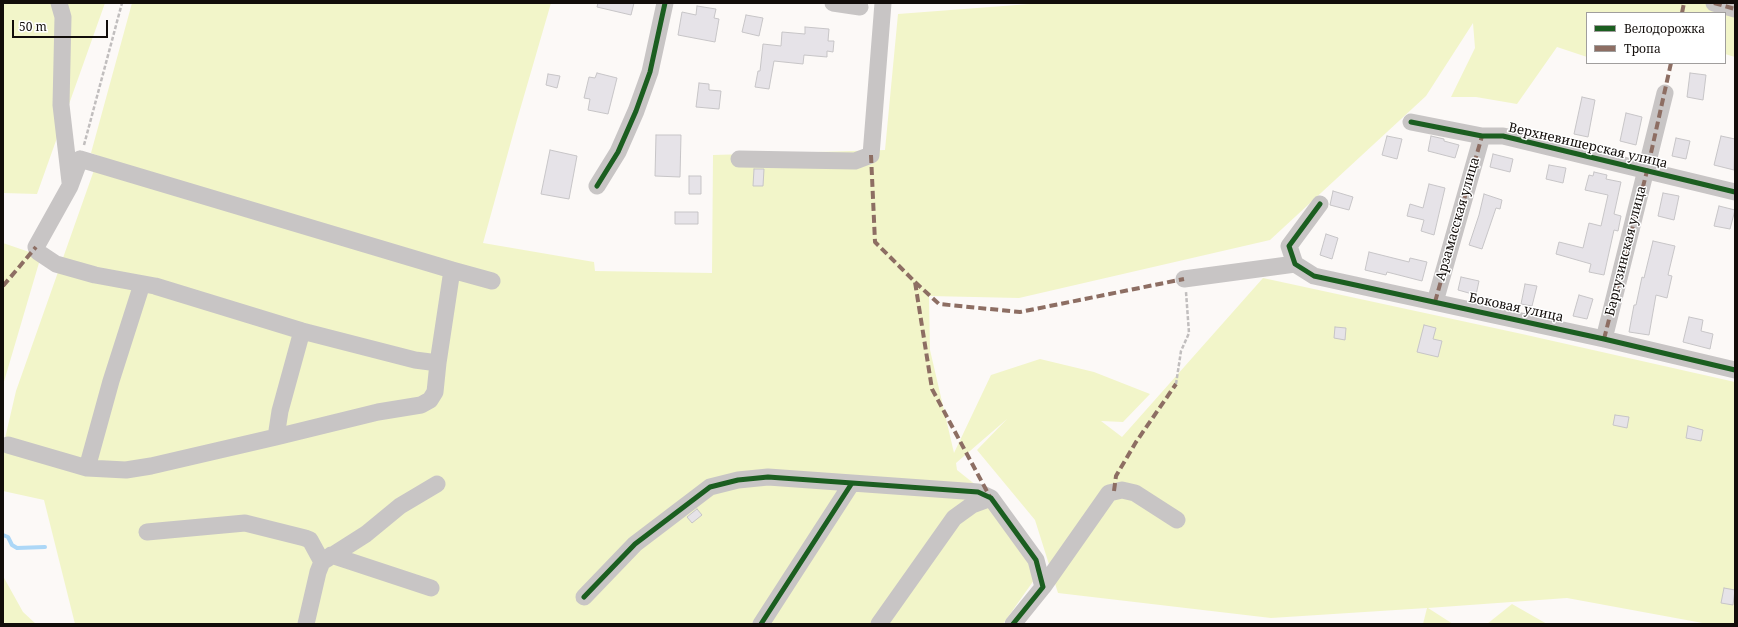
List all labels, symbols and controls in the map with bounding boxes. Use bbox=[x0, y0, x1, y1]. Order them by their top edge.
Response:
scale bar bbox=[14, 12, 110, 38]
legend bbox=[1586, 12, 1726, 64]
text: 50 m bbox=[19, 18, 47, 35]
text: Велодорожка bbox=[1624, 20, 1705, 37]
text: Тропа bbox=[1624, 40, 1661, 57]
street label: Верхневишерская улица bbox=[1507, 120, 1669, 172]
street label: Арзамасская улица bbox=[1433, 155, 1483, 283]
street label: Баргузинская улица bbox=[1602, 184, 1650, 318]
street label: Боковая улица bbox=[1467, 290, 1565, 326]

